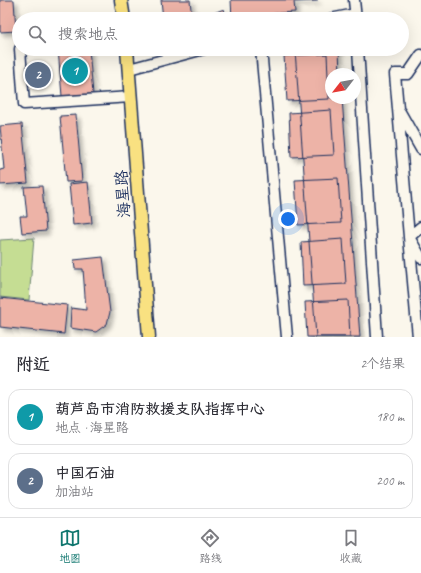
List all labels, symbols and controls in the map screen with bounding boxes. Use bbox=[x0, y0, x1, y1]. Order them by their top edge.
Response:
search box bbox=[12, 12, 409, 56]
icon: search bbox=[26, 23, 48, 45]
text: 搜索地点 bbox=[58, 25, 118, 44]
pin: 1 bbox=[62, 56, 88, 86]
pin: 2 bbox=[25, 60, 51, 90]
north arrow bbox=[325, 68, 361, 104]
street label: 海星路 bbox=[111, 169, 135, 219]
your location bbox=[278, 209, 298, 229]
text: 附近 bbox=[16, 354, 50, 375]
text: 2个结果 bbox=[360, 356, 405, 372]
text: 葫芦岛市消防救援支队指挥中心 bbox=[55, 400, 265, 419]
text: 1 bbox=[27, 409, 33, 425]
text: 180 m bbox=[376, 409, 404, 425]
text: 地点 · 海星路 bbox=[55, 420, 129, 436]
text: 中国石油 bbox=[55, 464, 115, 483]
text: 2 bbox=[27, 473, 33, 489]
text: 200 m bbox=[376, 473, 404, 489]
text: 加油站 bbox=[55, 484, 94, 500]
tab: 地图 bbox=[59, 527, 81, 565]
tab: 路线 bbox=[199, 527, 221, 565]
tab: 收藏 bbox=[340, 527, 362, 565]

